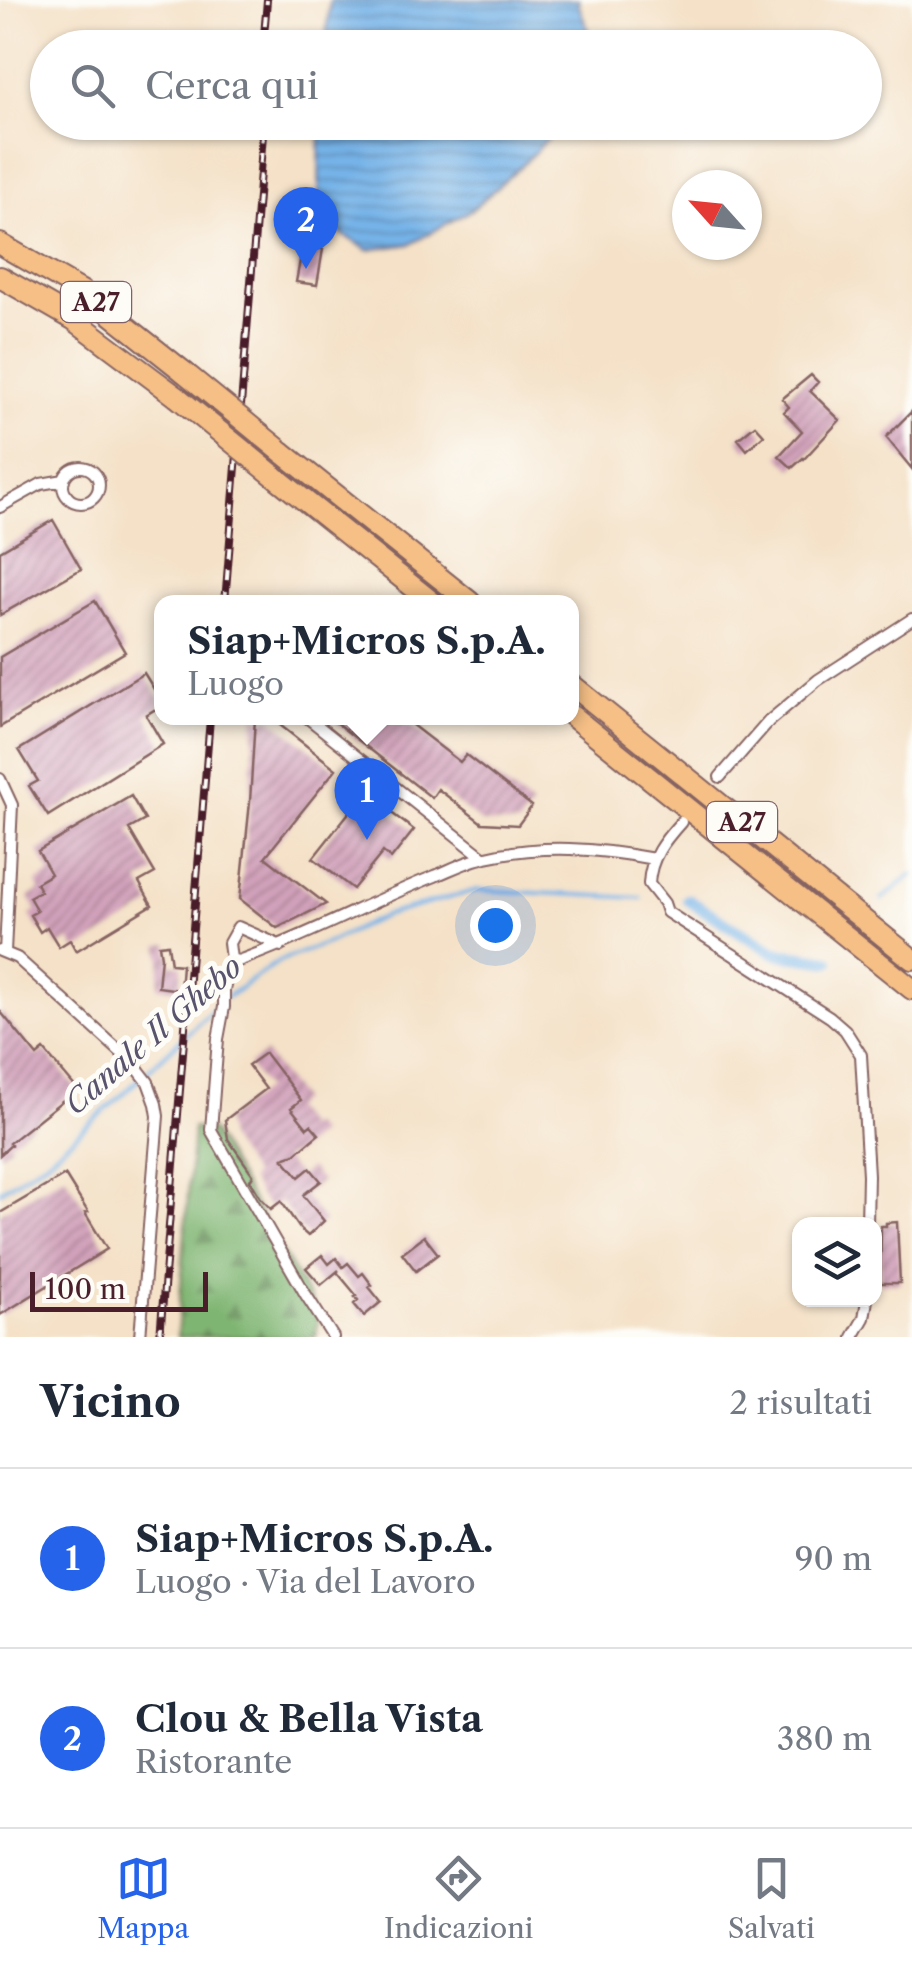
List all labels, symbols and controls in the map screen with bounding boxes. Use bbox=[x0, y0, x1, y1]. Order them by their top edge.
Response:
search box bbox=[30, 30, 882, 140]
icon: search bbox=[65, 58, 120, 113]
text: Cerca qui bbox=[145, 62, 319, 109]
north arrow bbox=[672, 170, 762, 260]
pin: 2 bbox=[274, 186, 338, 269]
road number: A27 bbox=[61, 282, 131, 322]
popup bbox=[154, 595, 579, 725]
text: Siap+Micros S.p.A. bbox=[187, 617, 546, 664]
text: Luogo bbox=[187, 664, 284, 703]
pin: 1 bbox=[334, 758, 400, 840]
road number: A27 bbox=[707, 802, 777, 842]
your location bbox=[470, 900, 521, 951]
water label: Canale Il Ghebo bbox=[57, 948, 249, 1122]
map controls bbox=[792, 1217, 882, 1307]
button: layers bbox=[792, 1217, 882, 1307]
scale bar bbox=[30, 1267, 208, 1312]
text: 100 m bbox=[45, 1272, 126, 1306]
text: Vicino bbox=[40, 1376, 181, 1428]
text: 2 risultati bbox=[729, 1383, 872, 1422]
text: Siap+Micros S.p.A. bbox=[135, 1515, 494, 1562]
text: 1 bbox=[65, 1539, 80, 1578]
text: 90 m bbox=[795, 1539, 872, 1578]
text: Luogo · Via del Lavoro bbox=[135, 1562, 476, 1601]
text: Clou & Bella Vista bbox=[135, 1695, 483, 1742]
text: 2 bbox=[63, 1719, 82, 1758]
text: 380 m bbox=[777, 1719, 872, 1758]
text: Ristorante bbox=[135, 1742, 292, 1781]
tab: Mappa bbox=[97, 1851, 189, 1945]
tab: Indicazioni bbox=[384, 1851, 533, 1945]
tab: Salvati bbox=[728, 1851, 815, 1945]

